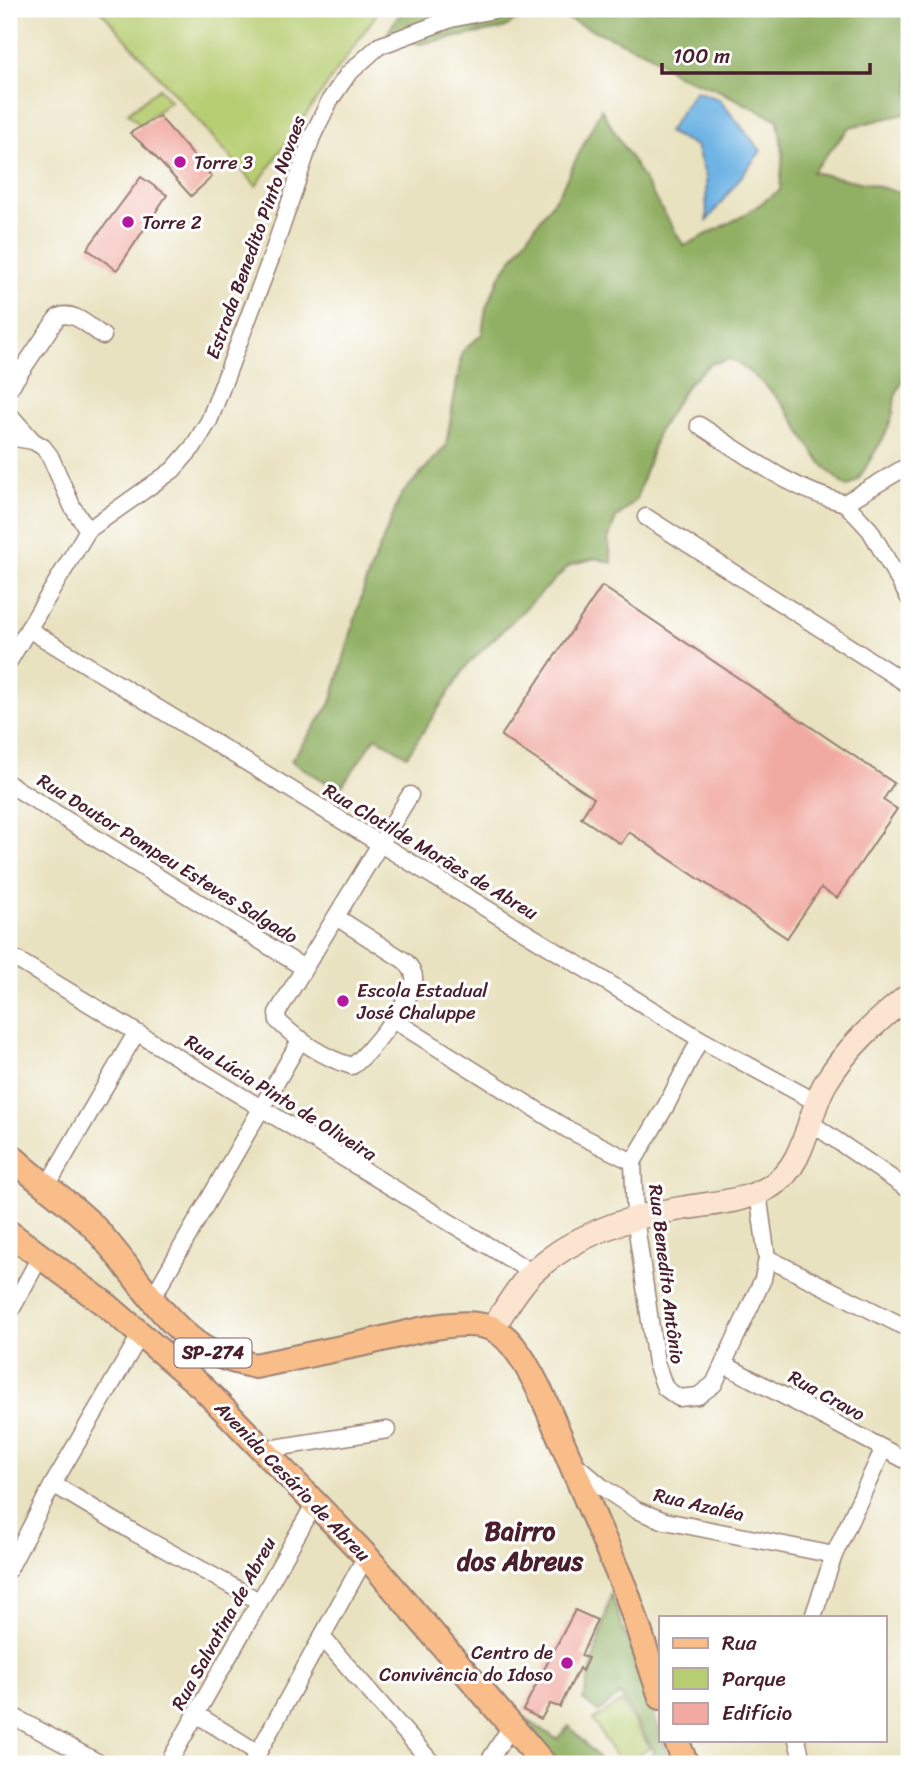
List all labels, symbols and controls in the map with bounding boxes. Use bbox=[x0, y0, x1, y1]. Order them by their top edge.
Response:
scale bar bbox=[662, 32, 871, 76]
text: 100 m bbox=[673, 37, 730, 75]
street label: Estrada Benedito Pinto Novaes bbox=[196, 110, 315, 364]
place label: Torre 3 bbox=[194, 146, 254, 179]
marker: Torre 3 bbox=[172, 154, 188, 170]
place label: Torre 2 bbox=[142, 206, 202, 239]
marker: Torre 2 bbox=[120, 214, 136, 230]
street label: Rua Doutor Pompeu Esteves Salgado bbox=[31, 764, 305, 953]
street label: Rua Clotilde Morães de Abreu bbox=[317, 774, 545, 929]
place label: Escola Estadual José Chaluppe bbox=[356, 974, 488, 1029]
marker: Escola Estadual José Chaluppe bbox=[335, 993, 351, 1009]
street label: Rua Lúcia Pinto de Oliveira bbox=[178, 1025, 384, 1170]
street label: Rua Benedito Antônio bbox=[639, 1182, 694, 1366]
road number: SP-274 bbox=[174, 1338, 252, 1368]
street label: Rua Cravo bbox=[782, 1361, 872, 1430]
street label: Avenida Cesário de Abreu bbox=[206, 1392, 379, 1570]
street label: Rua Azaléa bbox=[650, 1478, 748, 1531]
district label: Bairro dos Abreus bbox=[457, 1508, 584, 1584]
street label: Rua Salvatina de Abreu bbox=[162, 1530, 285, 1716]
legend bbox=[659, 1616, 886, 1742]
text: Rua bbox=[722, 1624, 757, 1662]
place label: Centro de Convivência do Idoso bbox=[379, 1636, 553, 1691]
marker: Centro de Convivência do Idoso bbox=[559, 1655, 575, 1671]
text: Parque bbox=[722, 1660, 786, 1698]
text: Edifício bbox=[722, 1694, 792, 1732]

